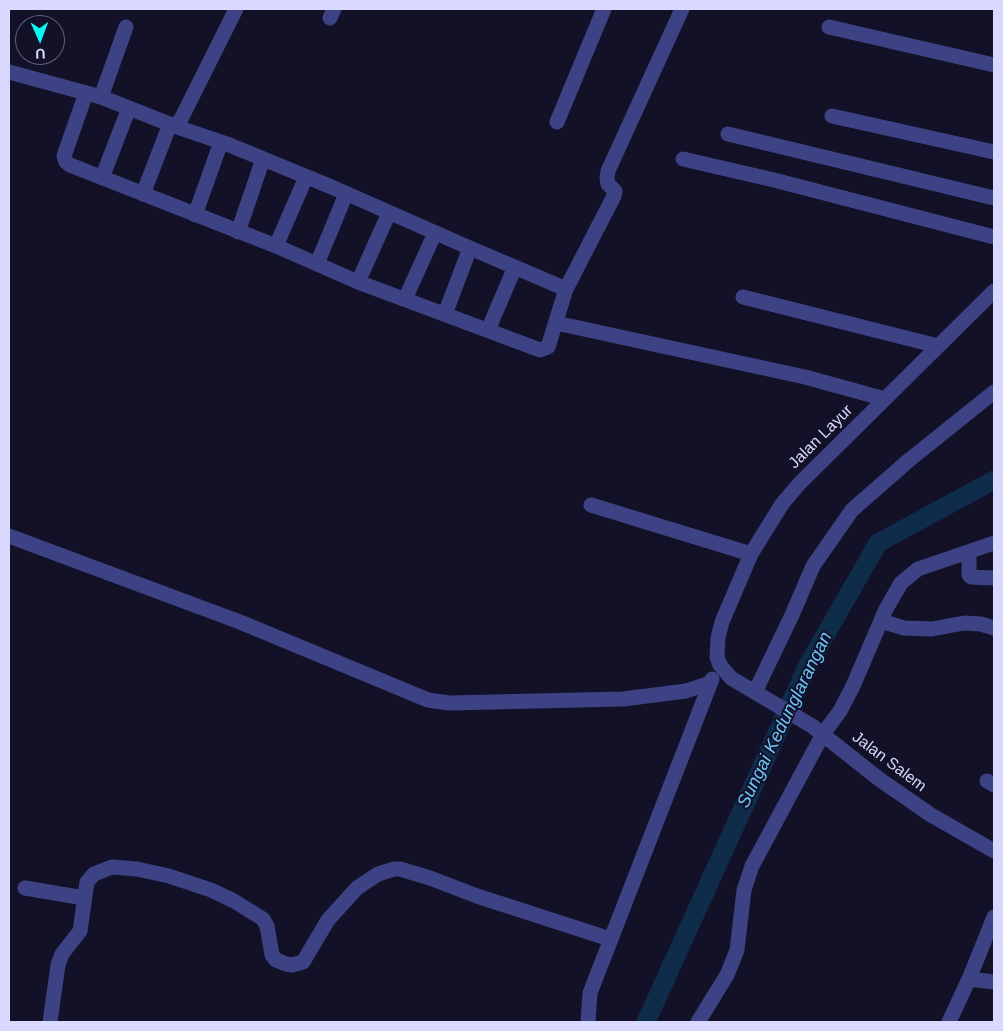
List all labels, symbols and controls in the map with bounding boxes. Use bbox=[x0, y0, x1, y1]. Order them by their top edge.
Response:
north arrow bbox=[15, 15, 65, 65]
text: U bbox=[35, 46, 46, 62]
street label: Jalan Layur bbox=[785, 401, 857, 473]
water label: Sungai Kedunglarangan bbox=[733, 628, 837, 812]
street label: Jalan Salem bbox=[848, 728, 930, 796]

